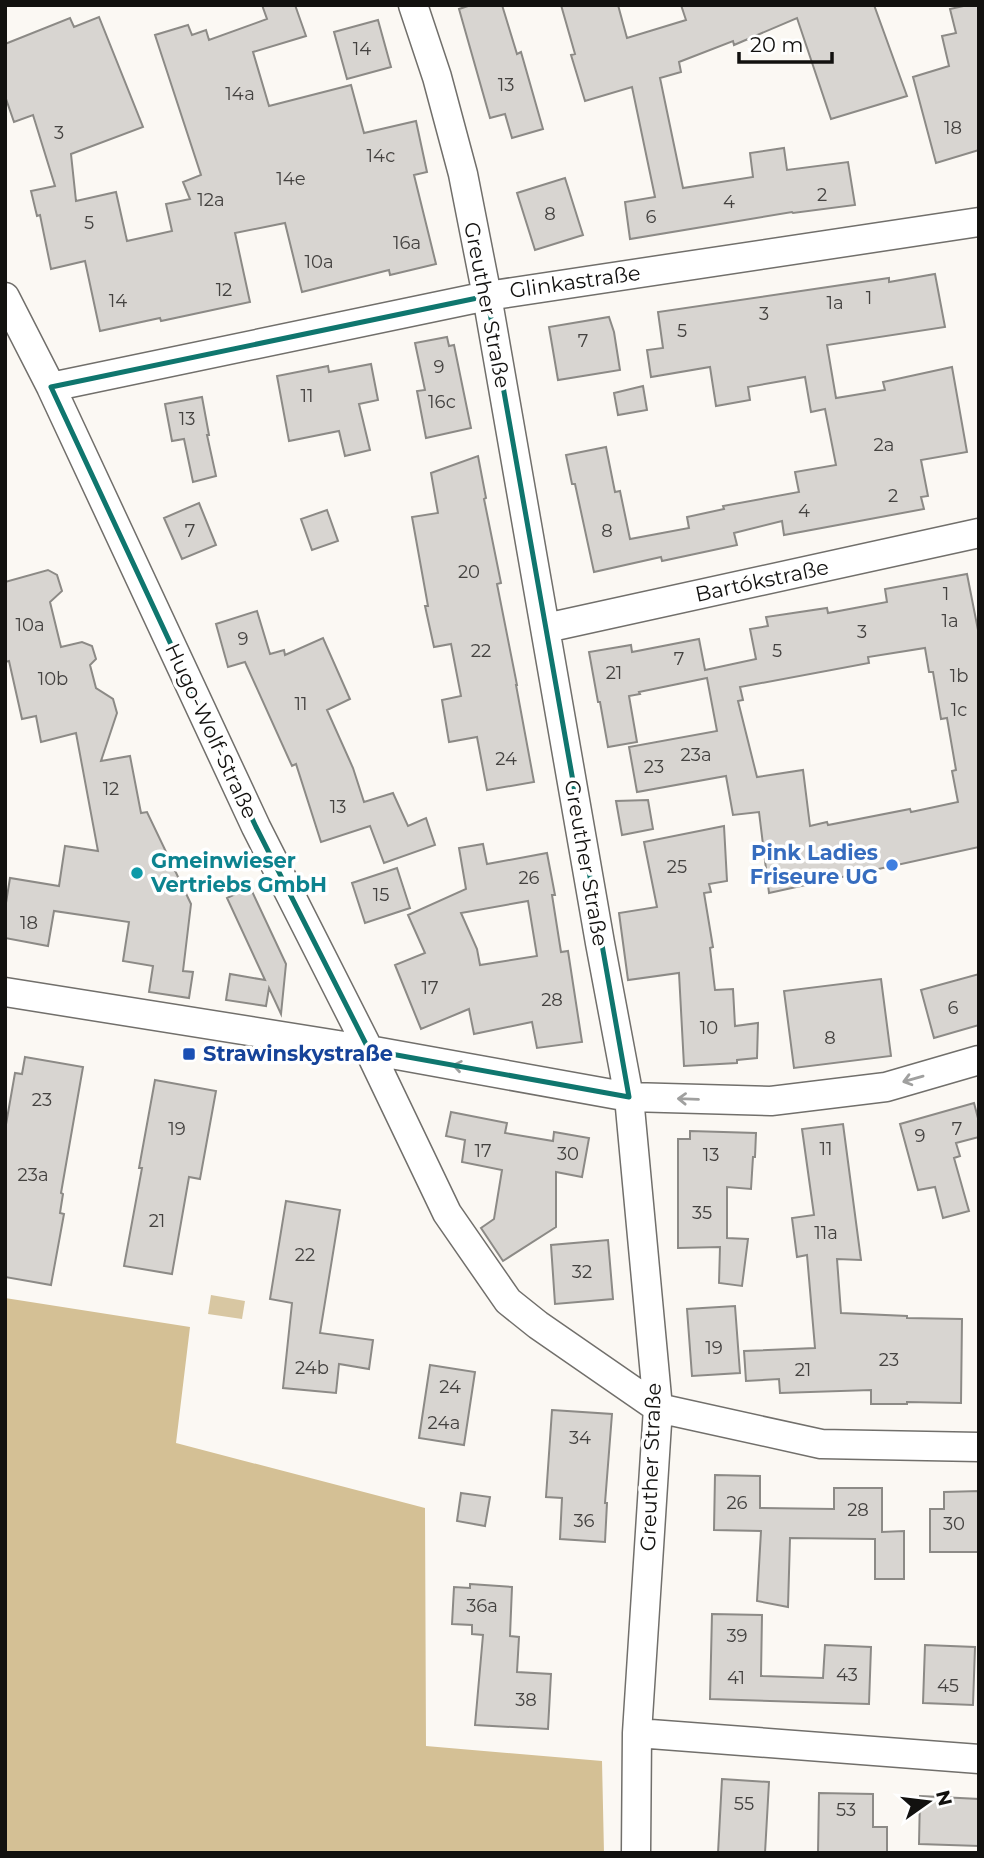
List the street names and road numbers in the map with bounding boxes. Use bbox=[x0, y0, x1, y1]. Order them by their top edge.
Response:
street label: Greuther Straße bbox=[459, 220, 516, 390]
street label: Glinkastraße bbox=[508, 260, 642, 303]
street label: Bartókstraße bbox=[693, 554, 831, 607]
street label: Hugo-Wolf-Straße bbox=[160, 639, 263, 822]
street label: Greuther Straße bbox=[560, 778, 613, 948]
street label: Greuther Straße bbox=[635, 1382, 666, 1552]

